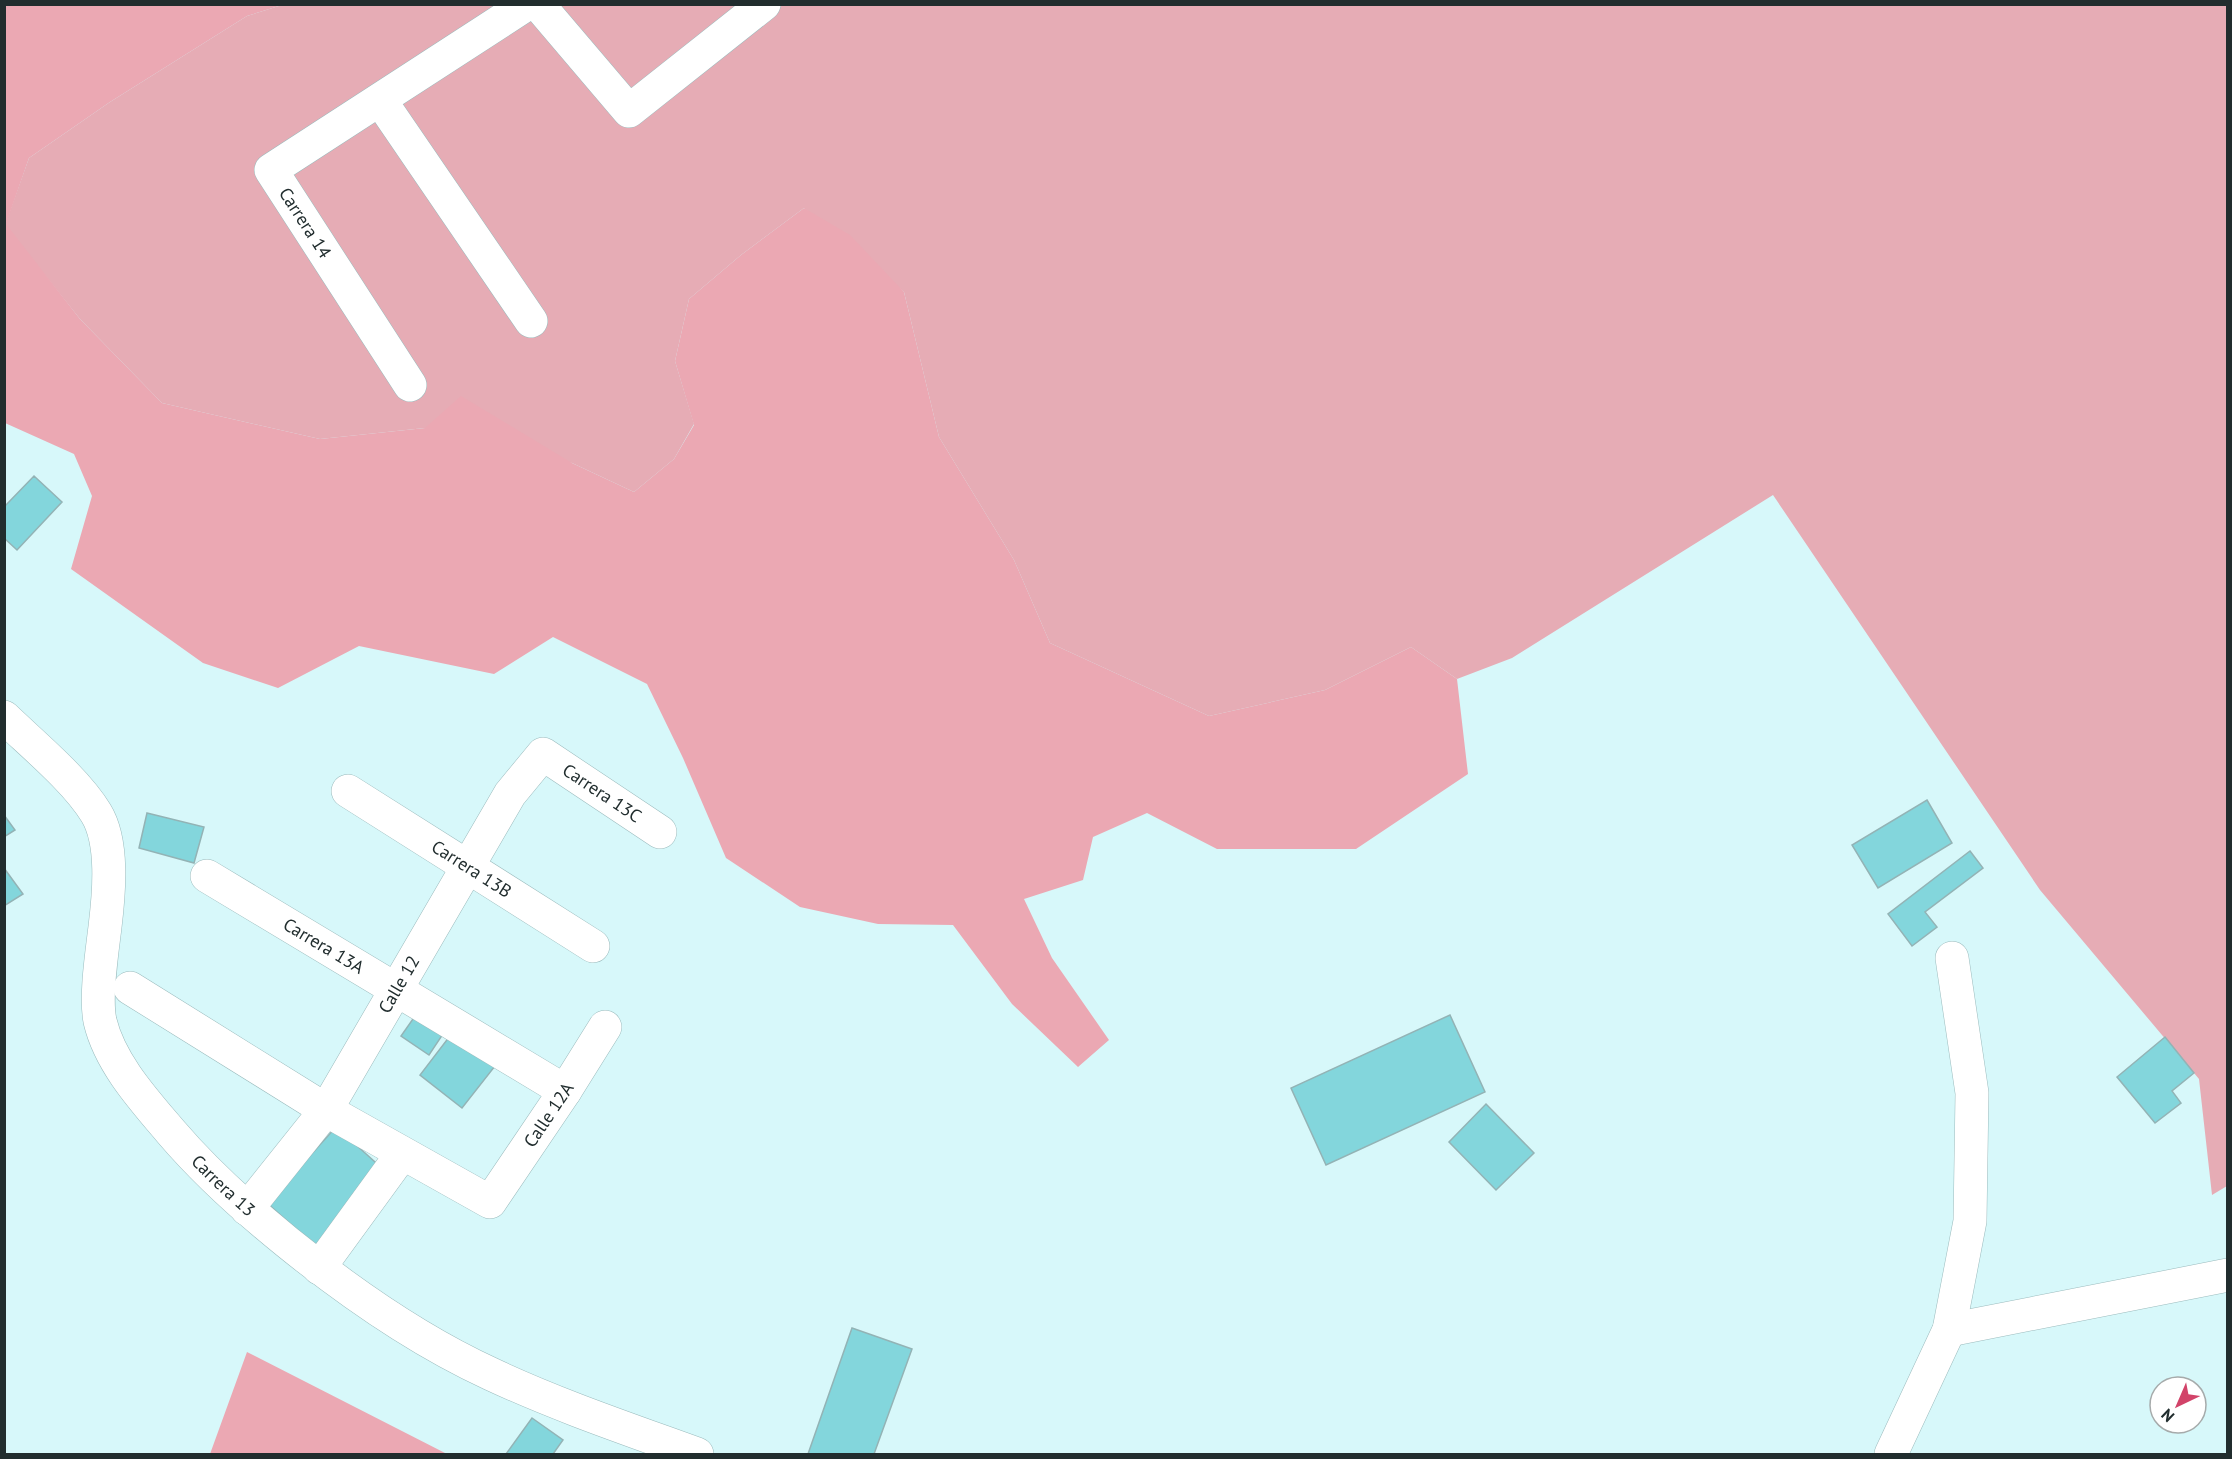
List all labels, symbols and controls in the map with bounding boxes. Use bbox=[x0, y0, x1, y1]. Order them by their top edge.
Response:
street label: Carrera 14 bbox=[274, 183, 337, 263]
street label: Carrera 13C bbox=[558, 758, 646, 827]
street label: Carrera 13B bbox=[427, 835, 516, 903]
street label: Carrera 13A bbox=[279, 912, 369, 979]
street label: Calle 12 bbox=[373, 951, 425, 1017]
street label: Calle 12A bbox=[518, 1078, 579, 1152]
street label: Carrera 13 bbox=[187, 1150, 260, 1221]
north arrow bbox=[2148, 1375, 2208, 1435]
text: N bbox=[2157, 1405, 2178, 1427]

